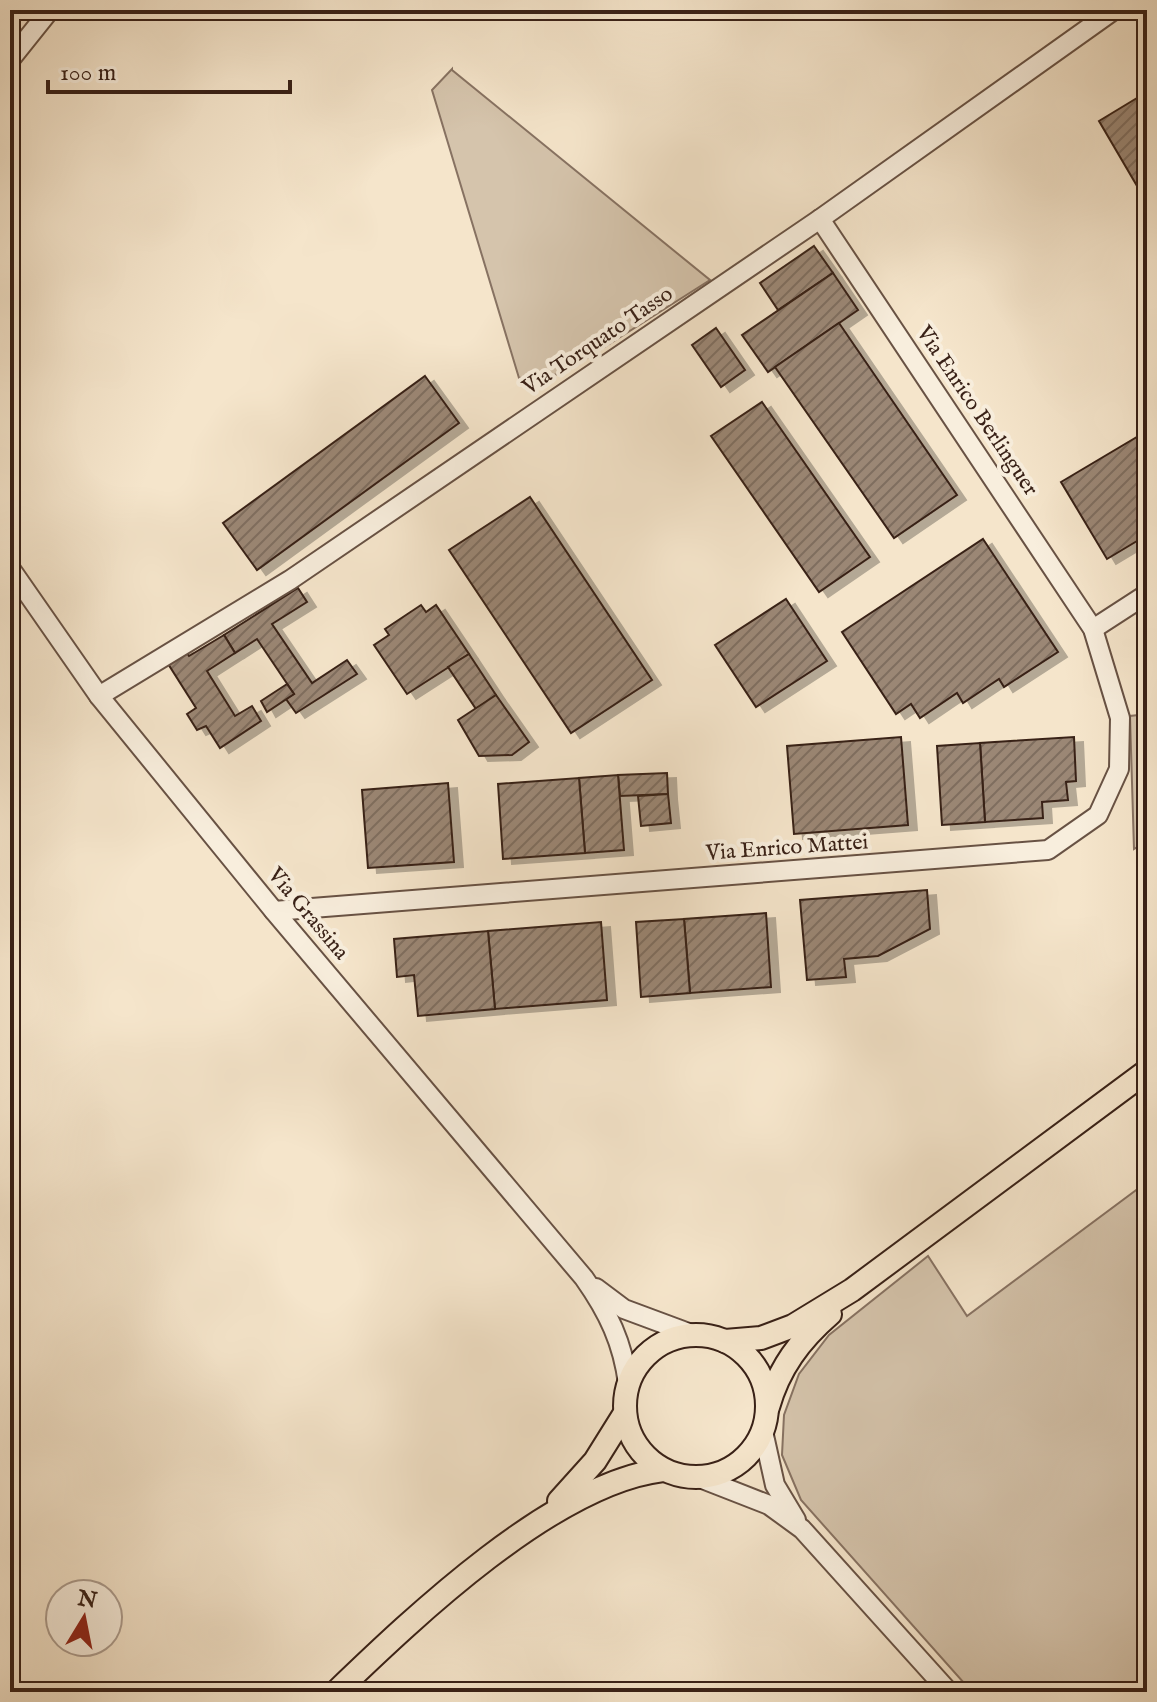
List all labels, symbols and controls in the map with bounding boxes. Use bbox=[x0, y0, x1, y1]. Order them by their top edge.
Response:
scale bar bbox=[48, 44, 290, 94]
text: 100 m bbox=[60, 58, 116, 89]
street label: Via Torquato Tasso bbox=[517, 280, 679, 402]
street label: Via Enrico Berlinguer bbox=[909, 320, 1044, 501]
street label: Via Enrico Mattei bbox=[704, 828, 869, 868]
street label: Via Grassina bbox=[261, 861, 355, 966]
north arrow bbox=[44, 1578, 124, 1658]
text: N bbox=[74, 1585, 99, 1616]

